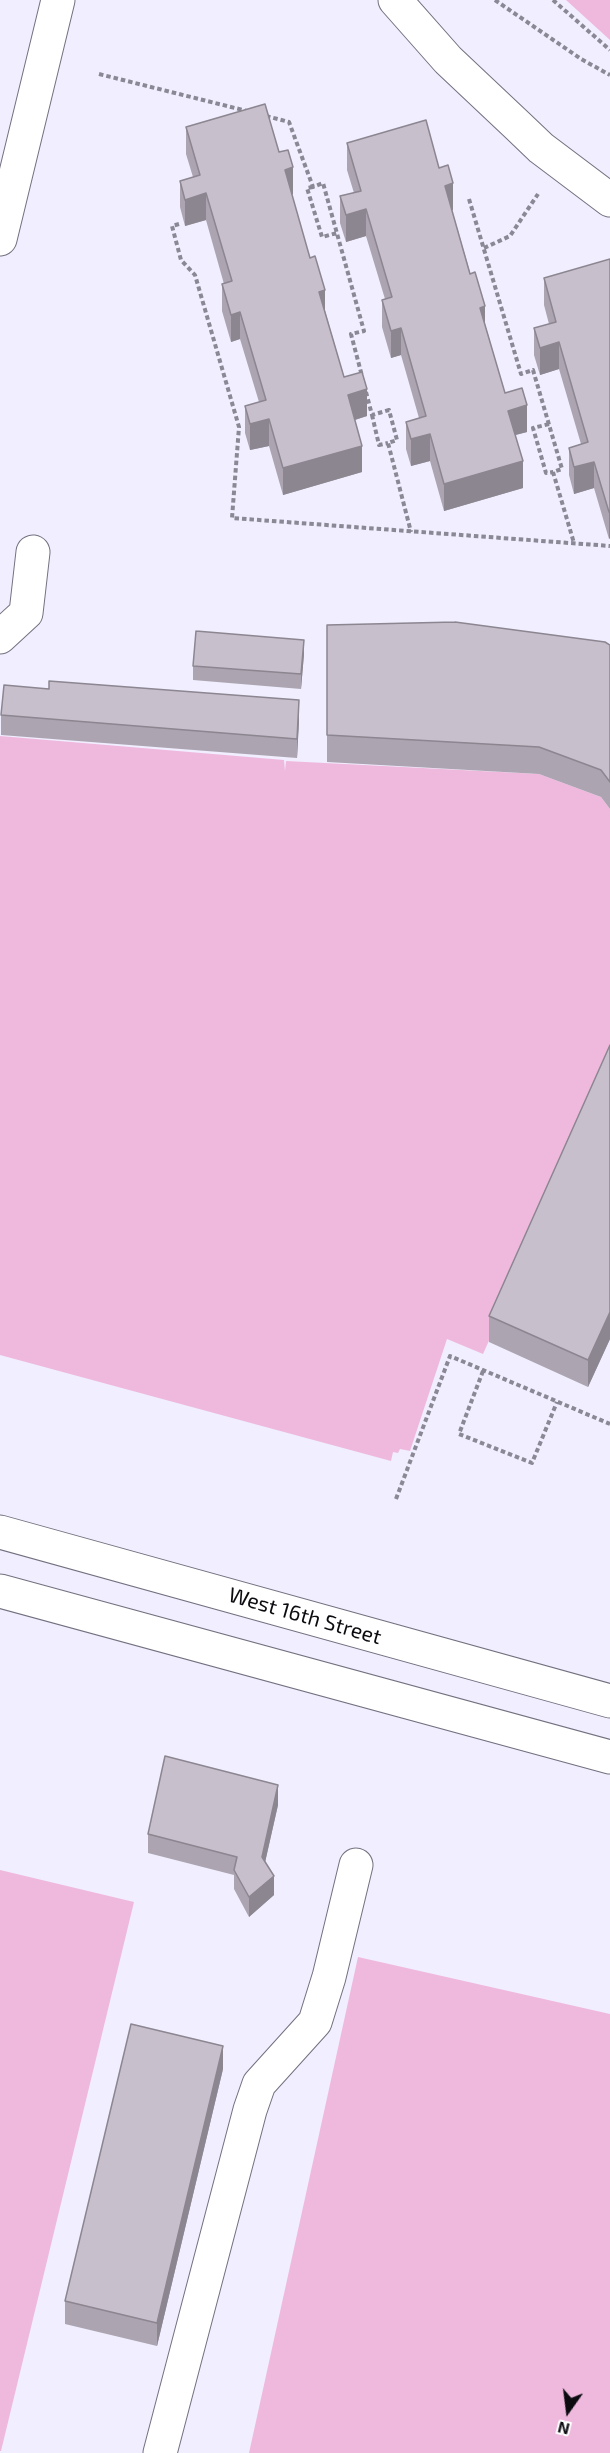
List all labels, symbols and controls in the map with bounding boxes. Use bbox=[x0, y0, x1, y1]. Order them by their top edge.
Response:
street label: West 16th Street bbox=[226, 1582, 384, 1650]
north arrow bbox=[538, 2381, 598, 2441]
text: N bbox=[556, 2418, 571, 2440]

